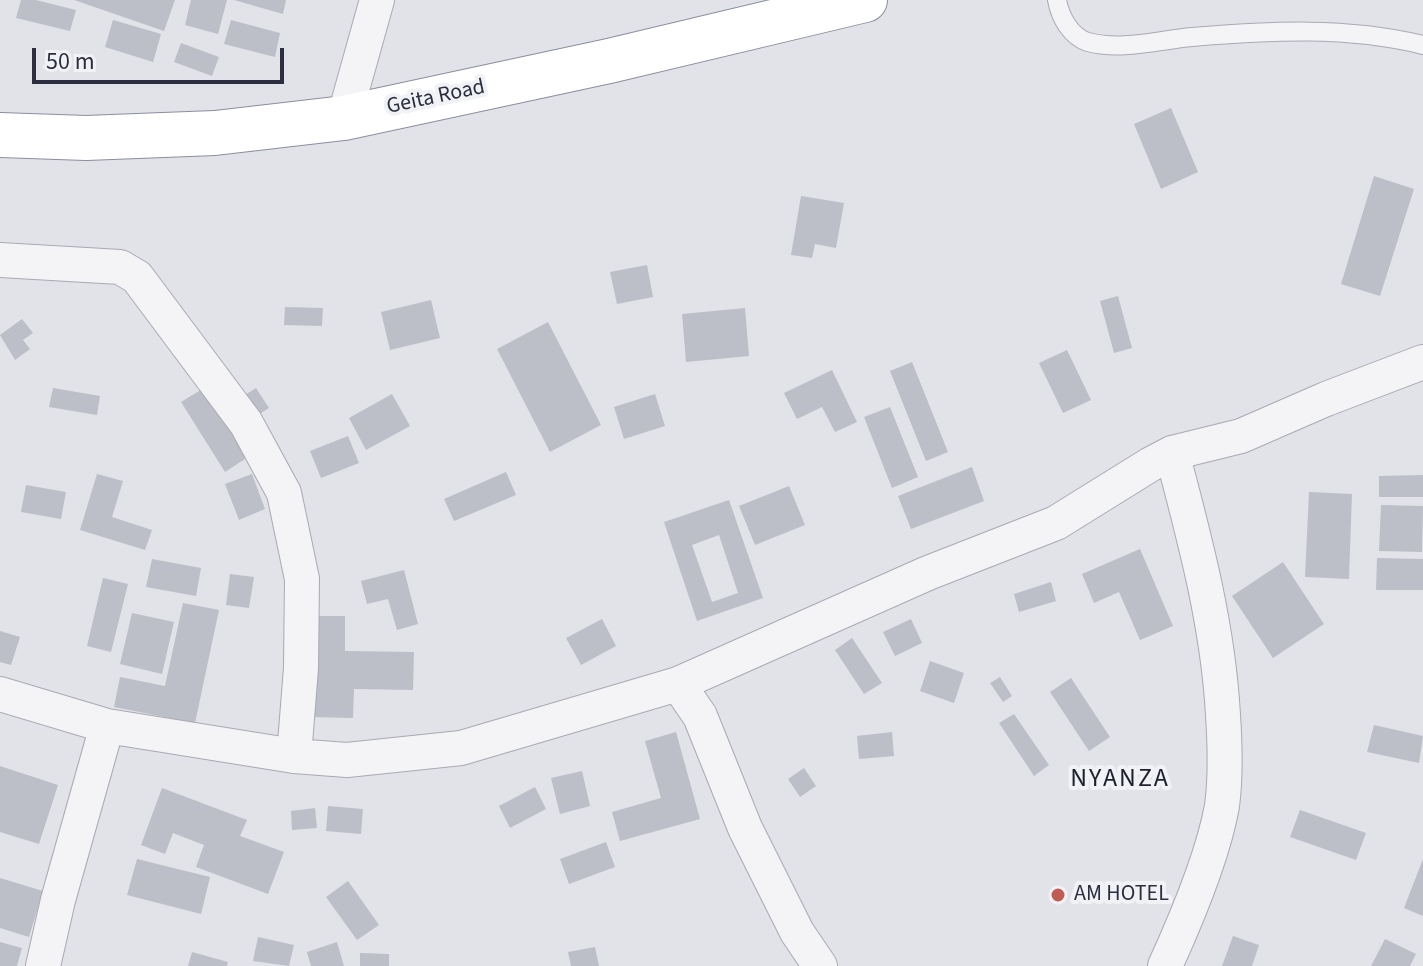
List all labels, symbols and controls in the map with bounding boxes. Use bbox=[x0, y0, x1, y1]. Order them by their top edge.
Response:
scale bar bbox=[36, 32, 288, 82]
text: 50 m bbox=[46, 44, 95, 79]
street label: Geita Road bbox=[385, 75, 487, 121]
district label: NYANZA bbox=[1070, 764, 1170, 796]
place label: AM HOTEL bbox=[1074, 882, 1169, 908]
marker: AM HOTEL bbox=[1049, 886, 1067, 904]

